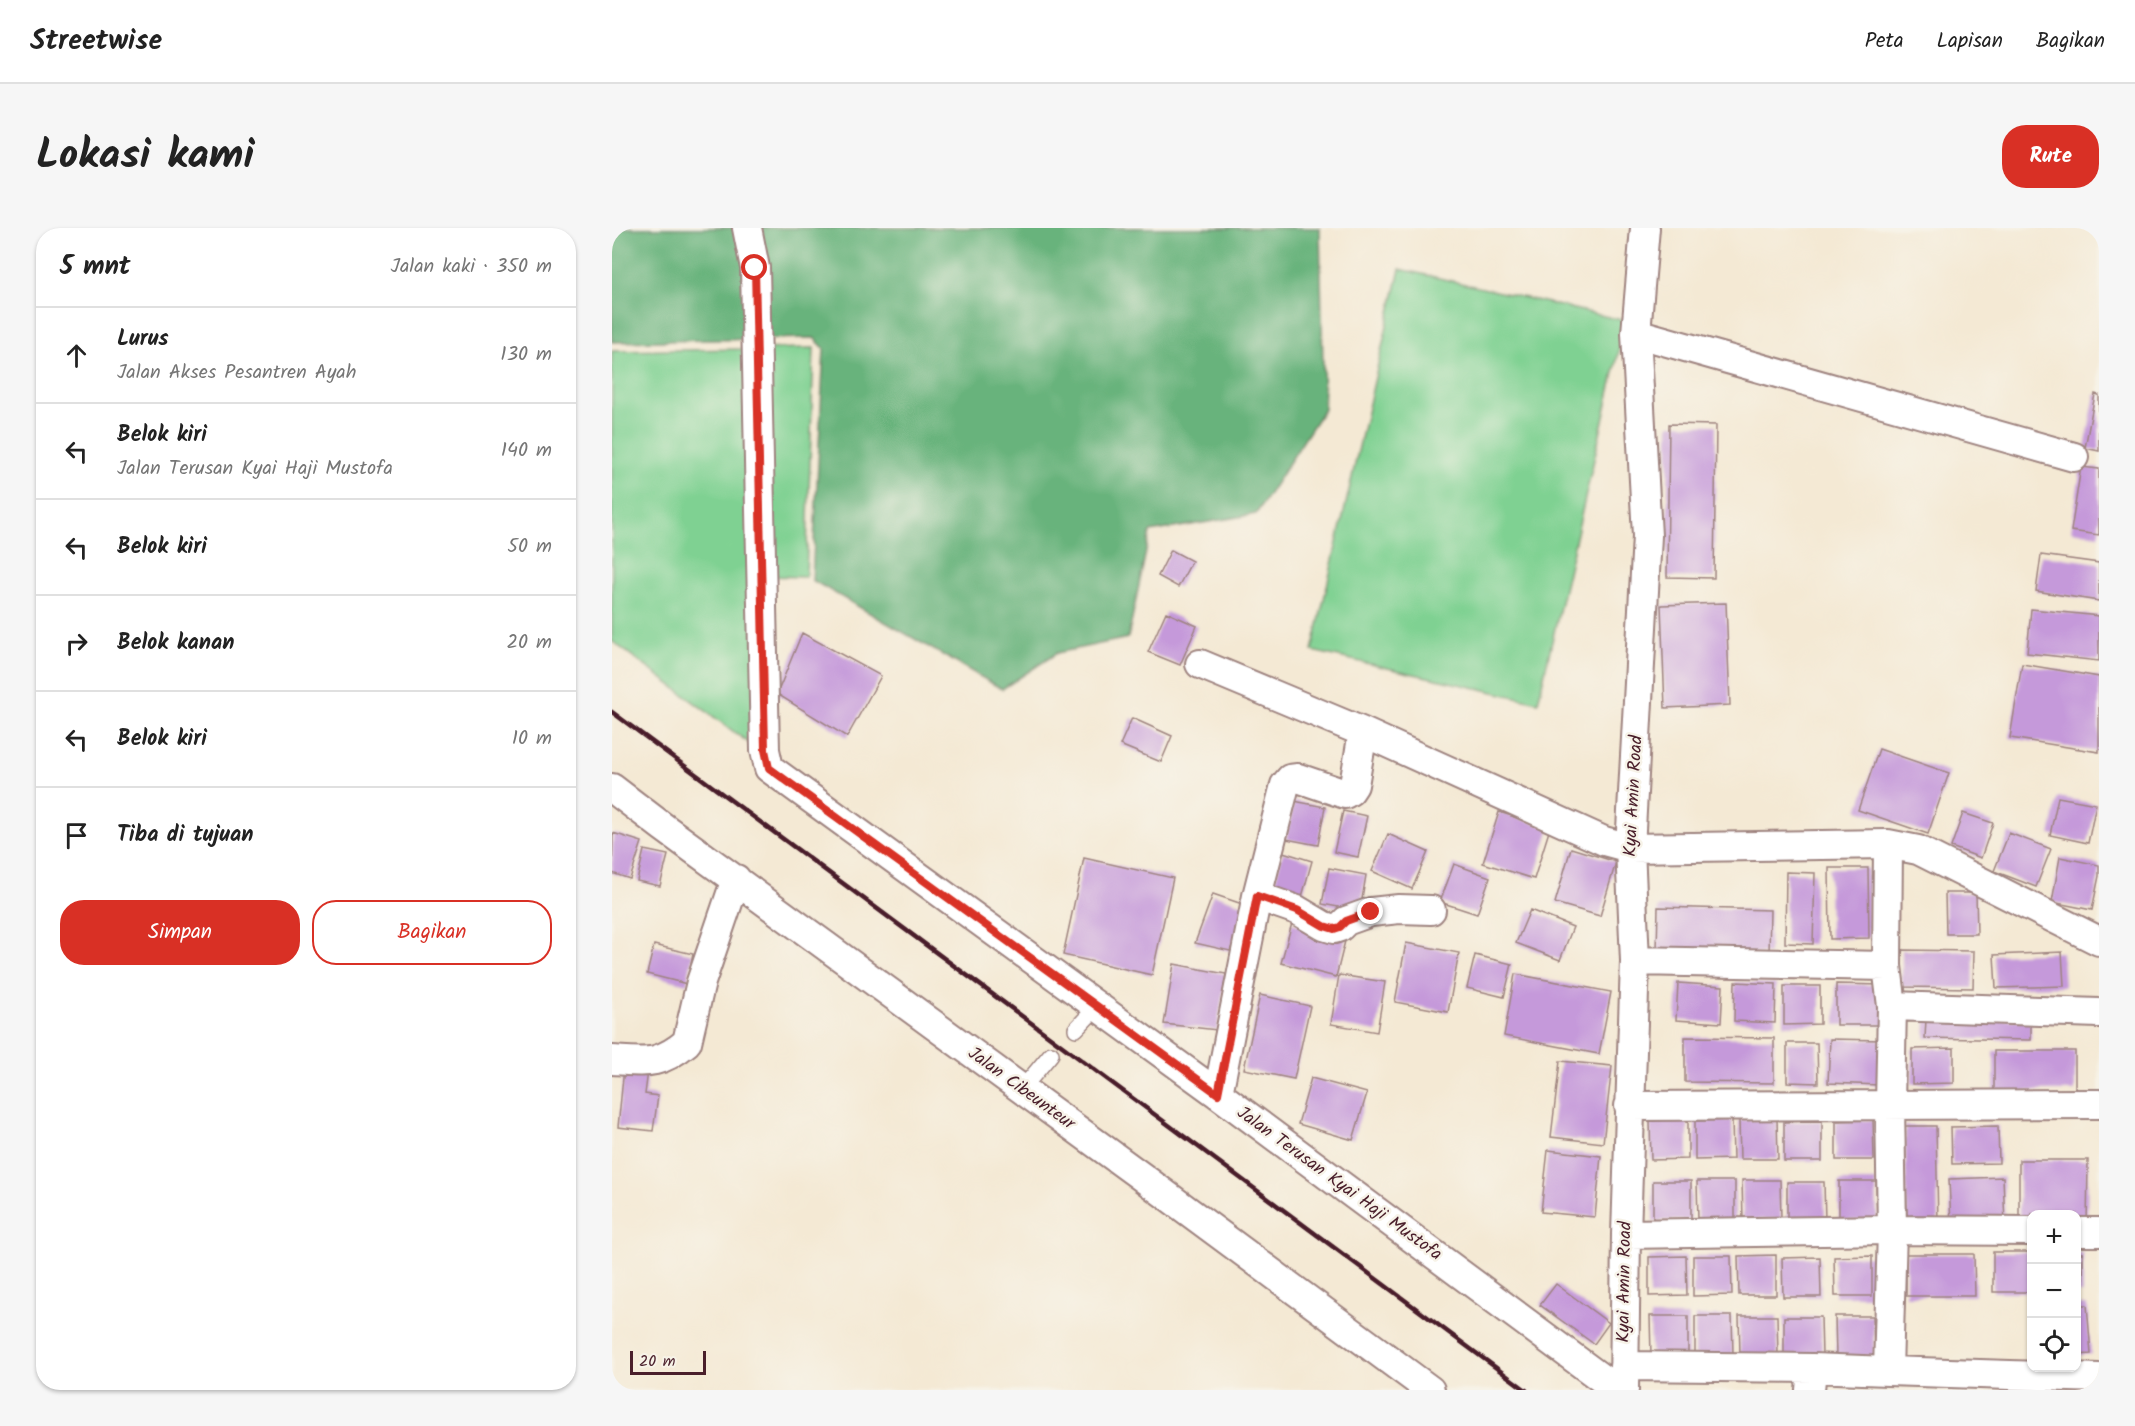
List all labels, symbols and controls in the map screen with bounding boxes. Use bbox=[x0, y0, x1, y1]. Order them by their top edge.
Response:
text: Streetwise bbox=[30, 19, 162, 64]
text: Peta bbox=[1865, 25, 1904, 58]
text: Lapisan bbox=[1937, 25, 2003, 58]
text: Bagikan bbox=[2036, 25, 2105, 58]
text: Lokasi kami bbox=[36, 123, 254, 190]
button: Rute bbox=[2002, 125, 2099, 188]
text: 5 mnt bbox=[60, 246, 131, 288]
text: Jalan kaki · 350 m bbox=[391, 251, 552, 283]
route start bbox=[741, 254, 767, 280]
text: Lurus bbox=[117, 322, 169, 357]
icon: ahead bbox=[60, 339, 93, 372]
text: 130 m bbox=[500, 339, 552, 371]
text: Jalan Akses Pesantren Ayah bbox=[117, 357, 356, 389]
text: Belok kiri bbox=[117, 418, 207, 453]
icon: left bbox=[60, 435, 93, 468]
text: 140 m bbox=[501, 435, 552, 467]
text: Jalan Terusan Kyai Haji Mustofa bbox=[117, 453, 393, 485]
text: Belok kiri bbox=[117, 530, 207, 565]
icon: left bbox=[60, 531, 93, 564]
text: 50 m bbox=[507, 531, 552, 563]
text: Belok kanan bbox=[117, 626, 234, 661]
icon: right bbox=[60, 627, 93, 660]
text: 20 m bbox=[506, 627, 552, 659]
text: Belok kiri bbox=[117, 722, 207, 757]
icon: left bbox=[60, 723, 93, 756]
text: 10 m bbox=[512, 723, 552, 755]
street label: Kyai Amin Road bbox=[1616, 734, 1652, 857]
text: Tiba di tujuan bbox=[117, 818, 253, 853]
icon: arrive bbox=[60, 819, 93, 852]
route end bbox=[1357, 898, 1383, 924]
button: Simpan bbox=[60, 900, 300, 965]
button: Bagikan bbox=[312, 900, 552, 965]
street label: Jalan Cibeunteur bbox=[961, 1040, 1082, 1139]
street label: Jalan Terusan Kyai Haji Mustofa bbox=[1230, 1099, 1448, 1269]
map controls bbox=[2027, 1210, 2081, 1372]
button: + bbox=[2027, 1210, 2081, 1264]
street label: Kyai Amin Road bbox=[1609, 1220, 1641, 1343]
button: − bbox=[2027, 1264, 2081, 1318]
button: locate bbox=[2027, 1318, 2081, 1372]
scale bar bbox=[630, 1348, 706, 1376]
text: 20 m bbox=[639, 1349, 675, 1374]

